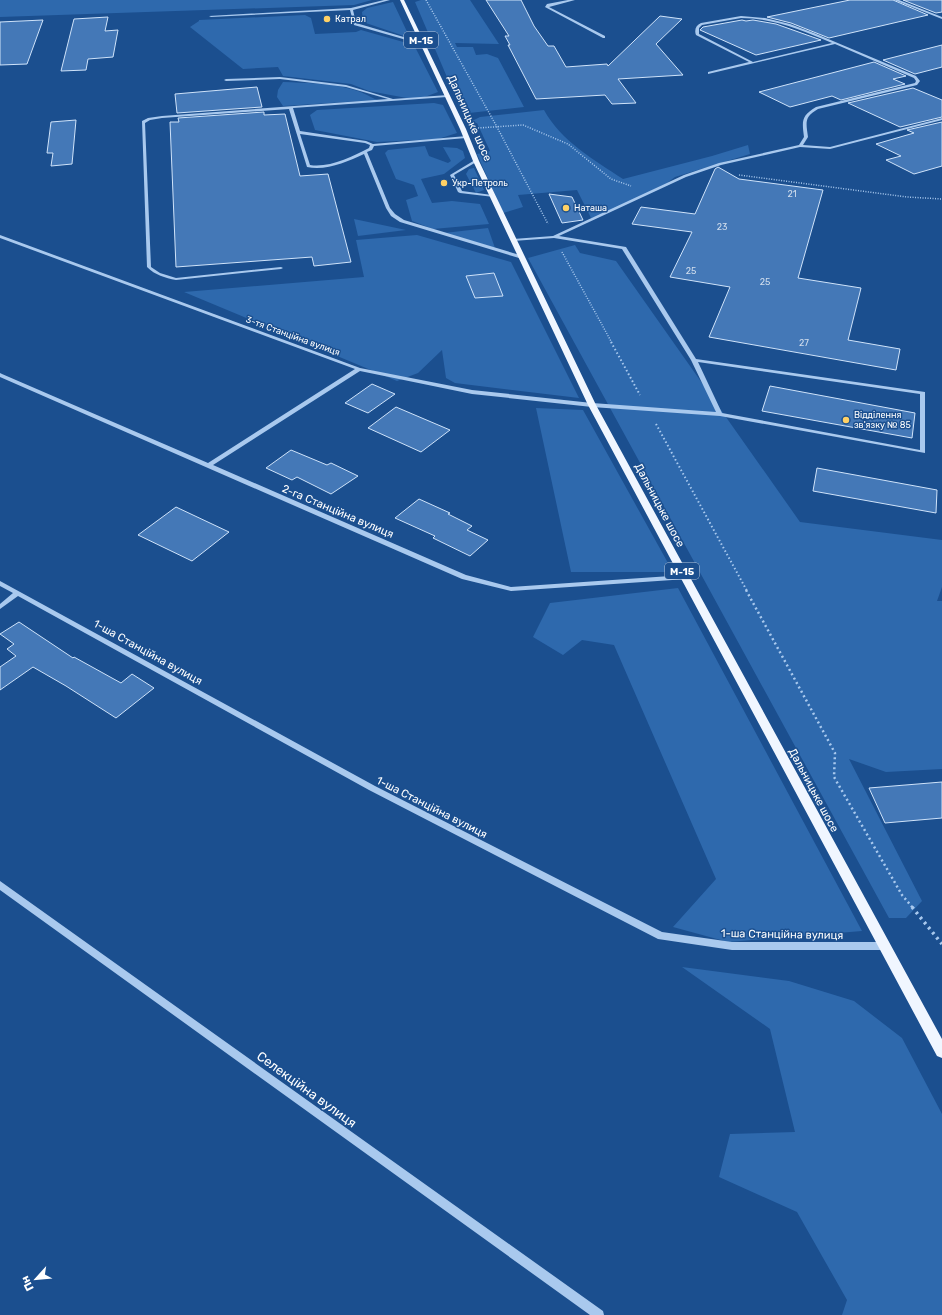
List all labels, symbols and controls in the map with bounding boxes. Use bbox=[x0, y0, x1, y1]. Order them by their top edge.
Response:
marker: Катрал bbox=[322, 14, 332, 24]
place label: Катрал bbox=[335, 14, 366, 24]
road number: М-15 bbox=[404, 32, 438, 48]
street label: Дальницьке шосе bbox=[445, 73, 494, 163]
marker: Укр-Петроль bbox=[439, 178, 449, 188]
place label: Укр-Петроль bbox=[452, 178, 508, 188]
house number: 21 bbox=[787, 189, 797, 199]
marker: Наташа bbox=[561, 203, 571, 213]
place label: Наташа bbox=[574, 203, 607, 213]
house number: 23 bbox=[717, 222, 727, 232]
house number: 25 bbox=[686, 266, 696, 276]
house number: 25 bbox=[760, 277, 770, 287]
street label: 3-тя Станційна вулиця bbox=[245, 314, 341, 358]
house number: 27 bbox=[799, 338, 809, 348]
place label: Відділення зв'язку № 85 bbox=[854, 410, 911, 430]
marker: Відділення зв'язку № 85 bbox=[841, 415, 851, 425]
street label: Дальницьке шосе bbox=[632, 461, 687, 549]
street label: 2-га Станційна вулиця bbox=[280, 482, 396, 541]
road number: М-15 bbox=[665, 563, 699, 579]
street label: 1-ша Станційна вулиця bbox=[91, 617, 204, 688]
street label: Дальницьке шосе bbox=[786, 746, 841, 834]
street label: 1-ша Станційна вулиця bbox=[374, 774, 489, 841]
street label: 1-ша Станційна вулиця bbox=[721, 927, 843, 942]
street label: Селекційна вулиця bbox=[254, 1048, 360, 1131]
north arrow bbox=[16, 1259, 56, 1299]
text: Пн bbox=[18, 1274, 37, 1293]

